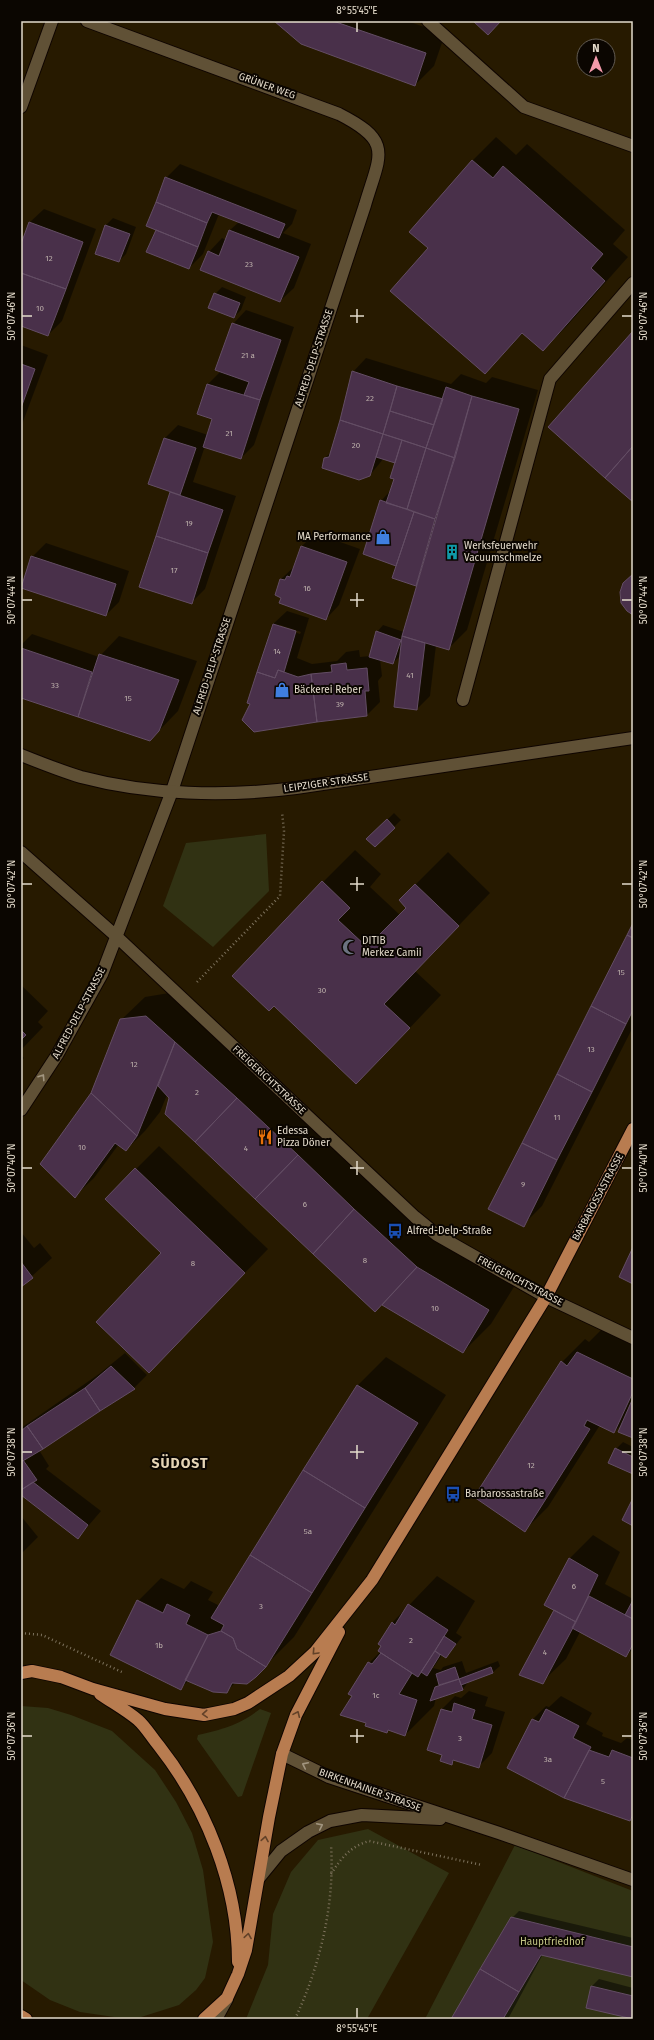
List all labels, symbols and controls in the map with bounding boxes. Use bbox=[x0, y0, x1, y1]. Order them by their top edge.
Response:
text: 8°55'45"E bbox=[336, 5, 378, 17]
north arrow bbox=[576, 38, 616, 78]
text: N bbox=[592, 42, 600, 55]
street label: GRÜNER WEG bbox=[237, 68, 298, 102]
house number: 12 bbox=[45, 254, 53, 263]
house number: 23 bbox=[245, 260, 253, 269]
text: 50°07'46"N bbox=[6, 292, 18, 340]
text: 50°07'46"N bbox=[638, 292, 650, 340]
house number: 10 bbox=[36, 304, 44, 313]
street label: ALFRED-DELP-STRASSE bbox=[293, 308, 335, 408]
house number: 21 a bbox=[241, 351, 255, 360]
house number: 22 bbox=[366, 394, 374, 403]
house number: 21 bbox=[225, 429, 233, 438]
house number: 20 bbox=[352, 441, 361, 450]
house number: 19 bbox=[185, 519, 193, 528]
shop icon: MA Performance bbox=[374, 528, 392, 546]
place label: MA Performance bbox=[297, 531, 371, 543]
place label: Werksfeuerwehr Vacuumschmelze bbox=[464, 540, 542, 564]
building icon: Werksfeuerwehr Vacuumschmelze bbox=[443, 543, 461, 561]
house number: 17 bbox=[170, 566, 178, 575]
text: 50°07'44"N bbox=[6, 576, 18, 624]
text: 50°07'44"N bbox=[638, 576, 650, 624]
house number: 16 bbox=[303, 584, 311, 593]
street label: ALFRED-DELP-STRASSE bbox=[191, 616, 233, 716]
house number: 14 bbox=[273, 647, 282, 656]
house number: 41 bbox=[406, 671, 414, 680]
house number: 33 bbox=[51, 681, 59, 690]
shop icon: Bäckerei Reber bbox=[273, 681, 291, 699]
place label: Bäckerei Reber bbox=[294, 684, 362, 696]
house number: 15 bbox=[124, 694, 132, 703]
house number: 39 bbox=[336, 700, 344, 709]
street label: LEIPZIGER STRASSE bbox=[283, 771, 369, 795]
text: 50°07'42"N bbox=[6, 860, 18, 908]
text: 50°07'42"N bbox=[638, 860, 650, 908]
place label: DITIB Merkez Camii bbox=[362, 935, 422, 959]
mosque icon: DITIB Merkez Camii bbox=[341, 938, 359, 956]
street label: ALFRED-DELP-STRASSE bbox=[50, 965, 108, 1061]
house number: 15 bbox=[617, 968, 625, 977]
house number: 30 bbox=[318, 986, 327, 995]
street label: FREIGERICHTSTRASSE bbox=[230, 1043, 308, 1117]
house number: 13 bbox=[587, 1045, 595, 1054]
house number: 12 bbox=[130, 1060, 138, 1069]
one-way arrow bbox=[38, 1074, 45, 1081]
house number: 2 bbox=[195, 1088, 199, 1097]
house number: 11 bbox=[554, 1113, 560, 1122]
place label: Edessa Pizza Döner bbox=[277, 1125, 330, 1149]
restaurant icon: Edessa Pizza Döner bbox=[256, 1128, 274, 1146]
text: 50°07'40"N bbox=[6, 1143, 18, 1193]
house number: 10 bbox=[78, 1143, 86, 1152]
text: 50°07'40"N bbox=[638, 1143, 650, 1193]
house number: 4 bbox=[244, 1144, 249, 1153]
street label: BARBAROSSASTRASSE bbox=[570, 1151, 626, 1243]
house number: 9 bbox=[521, 1180, 525, 1189]
house number: 6 bbox=[303, 1200, 307, 1209]
bus stop icon: Alfred-Delp-Straße bbox=[386, 1222, 404, 1240]
place label: Alfred-Delp-Straße bbox=[407, 1225, 492, 1237]
street label: FREIGERICHTSTRASSE bbox=[475, 1253, 565, 1309]
house number: 8 bbox=[363, 1256, 368, 1265]
house number: 8 bbox=[191, 1259, 196, 1268]
house number: 10 bbox=[431, 1304, 439, 1313]
text: 50°07'38"N bbox=[6, 1427, 18, 1477]
text: 50°07'38"N bbox=[638, 1427, 650, 1477]
district label: SÜDOST bbox=[151, 1454, 209, 1472]
house number: 12 bbox=[527, 1461, 535, 1470]
bus stop icon: Barbarossastraße bbox=[444, 1485, 462, 1503]
place label: Barbarossastraße bbox=[465, 1488, 544, 1500]
house number: 5a bbox=[304, 1527, 312, 1536]
house number: 6 bbox=[572, 1582, 576, 1591]
house number: 3 bbox=[259, 1602, 263, 1611]
house number: 2 bbox=[409, 1636, 413, 1645]
house number: 1b bbox=[155, 1641, 163, 1650]
one-way arrow bbox=[313, 1647, 320, 1654]
house number: 4 bbox=[543, 1648, 548, 1657]
house number: 1c bbox=[372, 1691, 380, 1700]
one-way arrow bbox=[202, 1709, 208, 1718]
one-way arrow bbox=[292, 1710, 300, 1718]
text: 50°07'36"N bbox=[6, 1712, 18, 1760]
text: 50°07'36"N bbox=[638, 1712, 650, 1760]
house number: 3 bbox=[458, 1734, 462, 1743]
house number: 3a bbox=[544, 1755, 552, 1764]
one-way arrow bbox=[301, 1762, 309, 1770]
street label: BIRKENHAINER STRASSE bbox=[317, 1766, 423, 1814]
house number: 5 bbox=[601, 1777, 605, 1786]
one-way arrow bbox=[315, 1823, 323, 1831]
one-way arrow bbox=[260, 1836, 269, 1842]
one-way arrow bbox=[243, 1933, 252, 1939]
park label: Hauptfriedhof bbox=[520, 1936, 585, 1948]
text: 8°55'45"E bbox=[336, 2023, 378, 2035]

